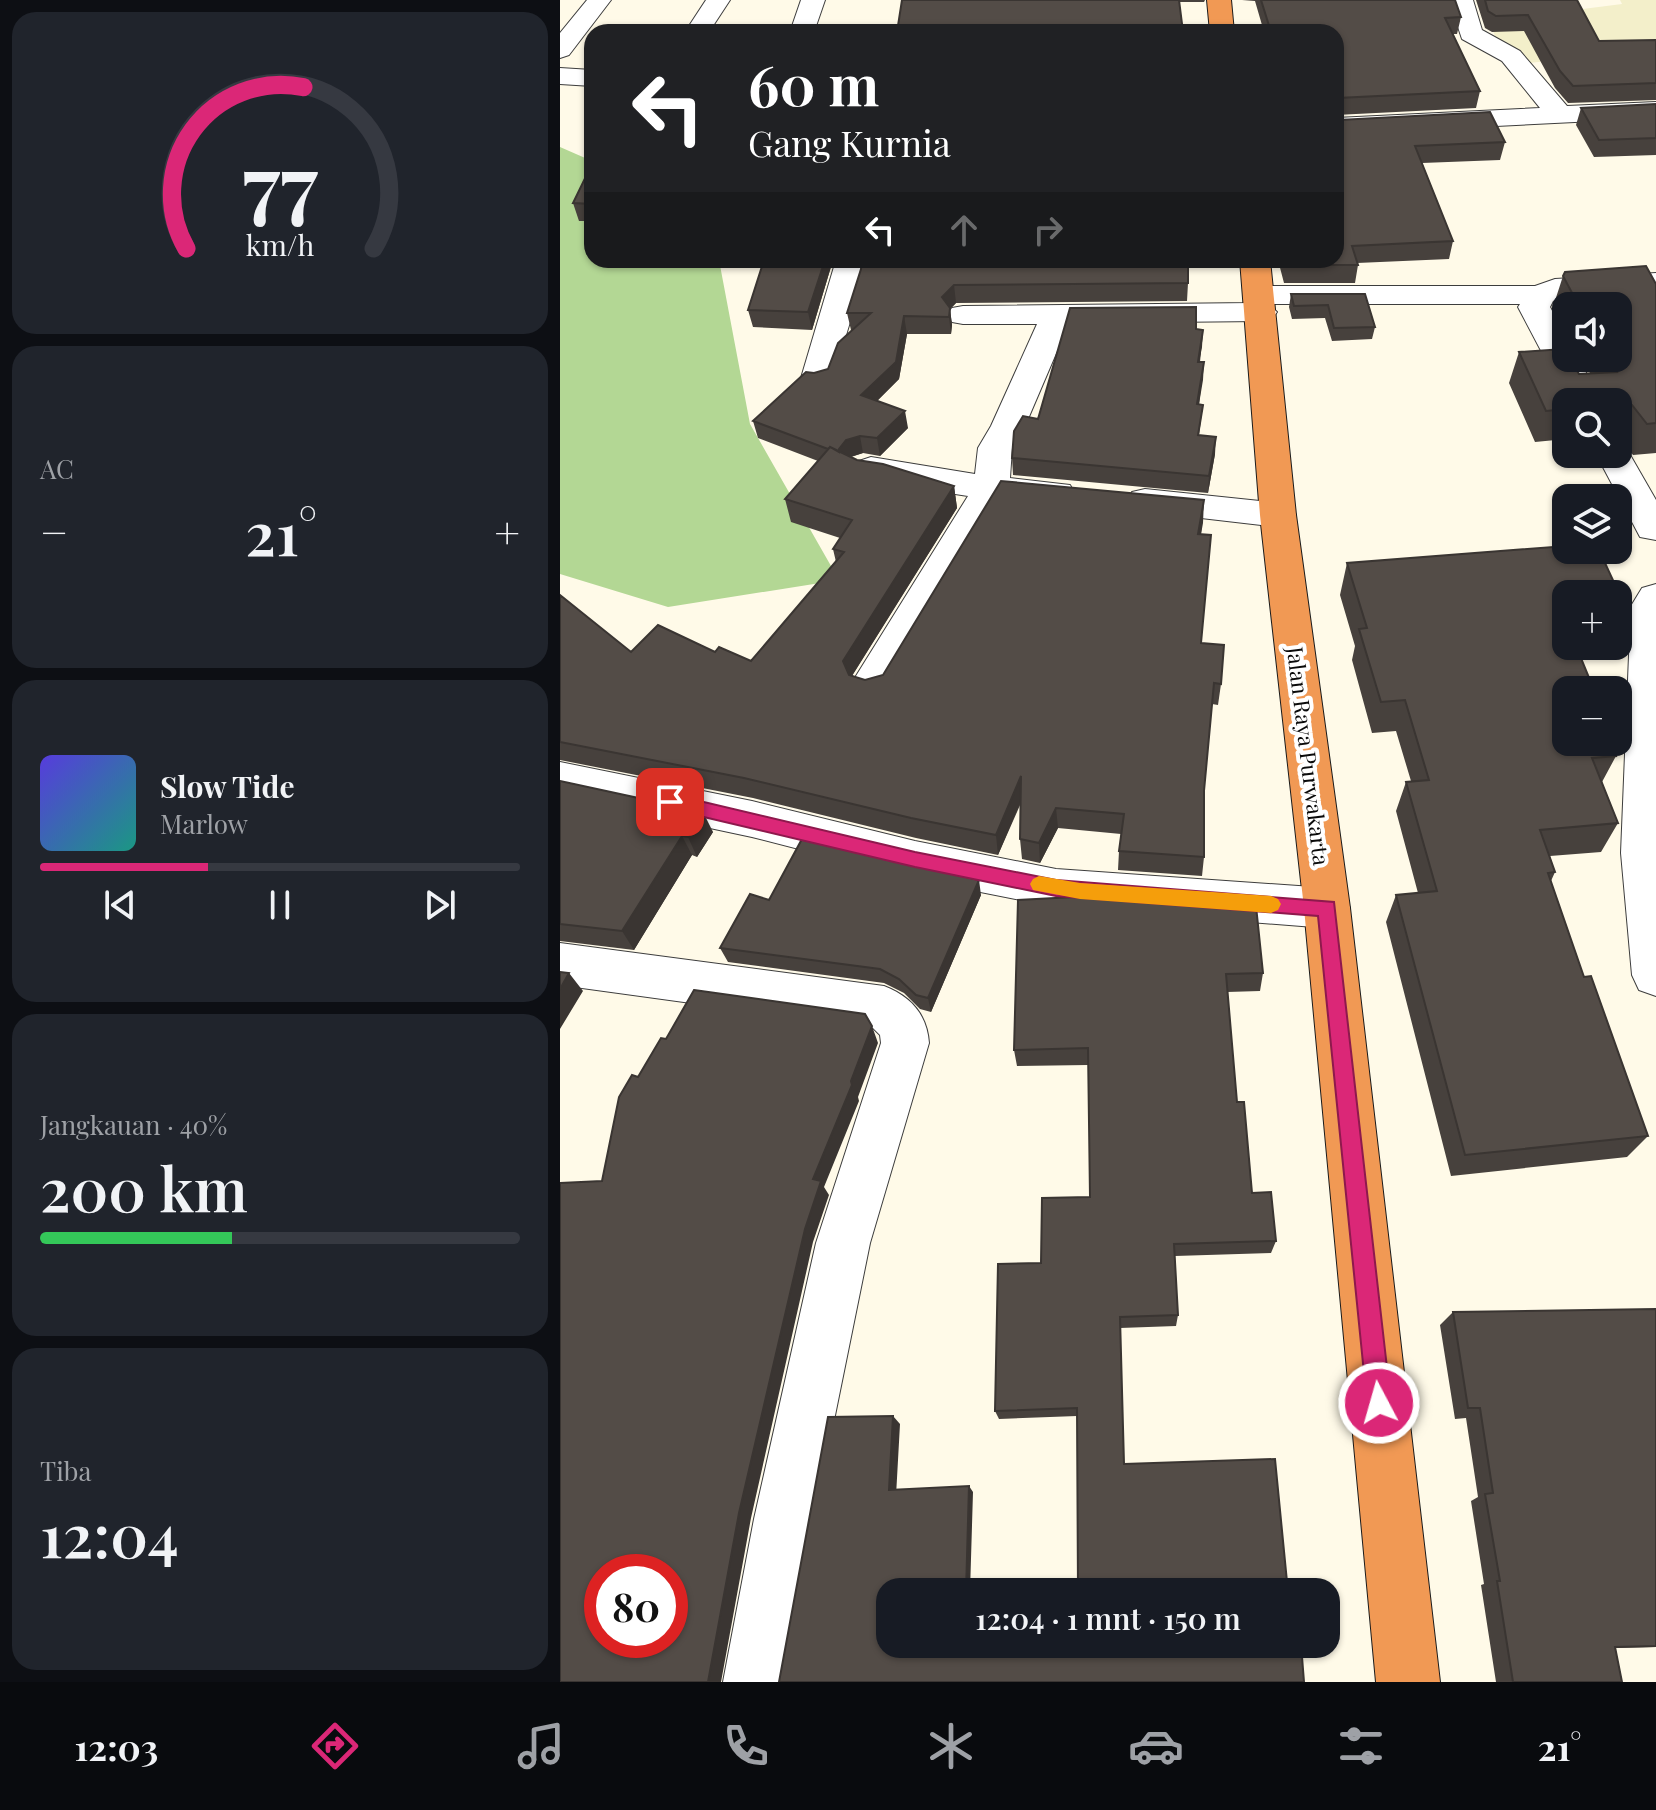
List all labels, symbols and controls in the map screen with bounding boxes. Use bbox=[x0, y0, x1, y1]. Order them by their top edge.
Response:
text: 60 m bbox=[748, 46, 879, 121]
icon: left bbox=[616, 56, 720, 160]
text: Gang Kurnia bbox=[748, 118, 951, 166]
text: 77 bbox=[242, 125, 318, 236]
icon: left bbox=[858, 208, 902, 252]
icon: ahead bbox=[942, 208, 986, 252]
icon: right bbox=[1026, 208, 1070, 252]
text: km/h bbox=[246, 225, 314, 263]
map controls bbox=[1552, 292, 1632, 756]
button: sound bbox=[1552, 292, 1632, 372]
button: search bbox=[1552, 388, 1632, 468]
text: AC bbox=[40, 451, 74, 486]
button: layers bbox=[1552, 484, 1632, 564]
text: 21° bbox=[245, 491, 317, 571]
text: − bbox=[40, 501, 68, 560]
text: + bbox=[494, 501, 520, 560]
button: + bbox=[1552, 580, 1632, 660]
street label: Jalan Raya Purwakarta bbox=[1281, 644, 1337, 867]
button: − bbox=[1552, 676, 1632, 756]
text: Slow Tide bbox=[160, 766, 295, 806]
pin bbox=[636, 768, 704, 836]
icon: arrive bbox=[648, 780, 692, 824]
text: Marlow bbox=[160, 806, 248, 841]
icon: previous bbox=[98, 883, 142, 927]
icon: pause bbox=[258, 883, 302, 927]
icon: next bbox=[418, 883, 462, 927]
text: Jangkauan · 40% bbox=[40, 1107, 227, 1142]
text: 200 km bbox=[40, 1147, 248, 1227]
position arrow bbox=[1337, 1361, 1421, 1445]
text: Tiba bbox=[40, 1453, 91, 1488]
text: 12:04 bbox=[40, 1493, 179, 1573]
speed limit sign: 80 bbox=[584, 1554, 688, 1658]
text: 12:04 · 1 mnt · 150 m bbox=[975, 1598, 1241, 1638]
icon: directions bbox=[307, 1718, 363, 1774]
icon: music bbox=[513, 1718, 569, 1774]
icon: phone bbox=[718, 1718, 774, 1774]
icon: climate bbox=[923, 1718, 979, 1774]
icon: car bbox=[1128, 1718, 1184, 1774]
icon: filters bbox=[1333, 1718, 1389, 1774]
text: 12:03 bbox=[75, 1722, 158, 1770]
text: 21° bbox=[1538, 1722, 1581, 1770]

